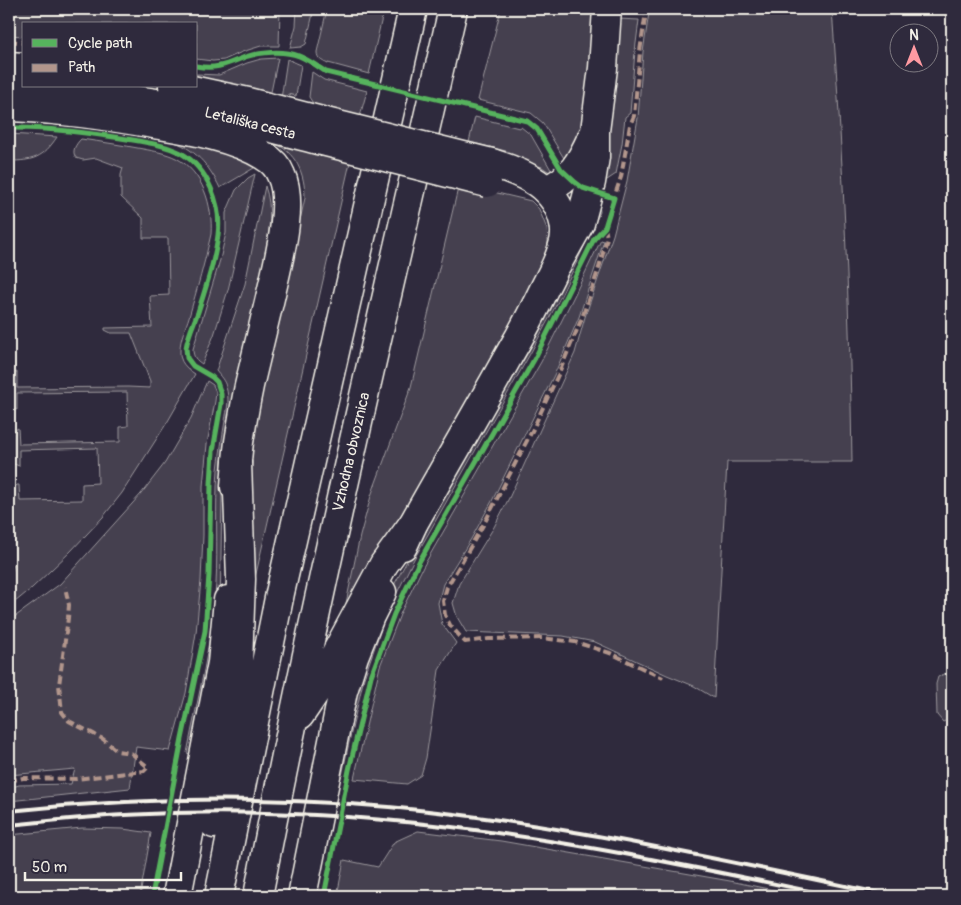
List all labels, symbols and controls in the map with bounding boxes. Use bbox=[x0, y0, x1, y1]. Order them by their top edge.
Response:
legend bbox=[22, 22, 198, 88]
north arrow bbox=[888, 22, 938, 72]
text: N bbox=[909, 27, 919, 44]
text: Cycle path bbox=[68, 34, 132, 53]
text: Path bbox=[68, 58, 95, 77]
street label: Letališka cesta bbox=[202, 103, 297, 144]
street label: Vzhodna obvoznica bbox=[329, 391, 374, 514]
scale bar bbox=[25, 850, 181, 882]
text: 50 m bbox=[32, 858, 67, 877]

